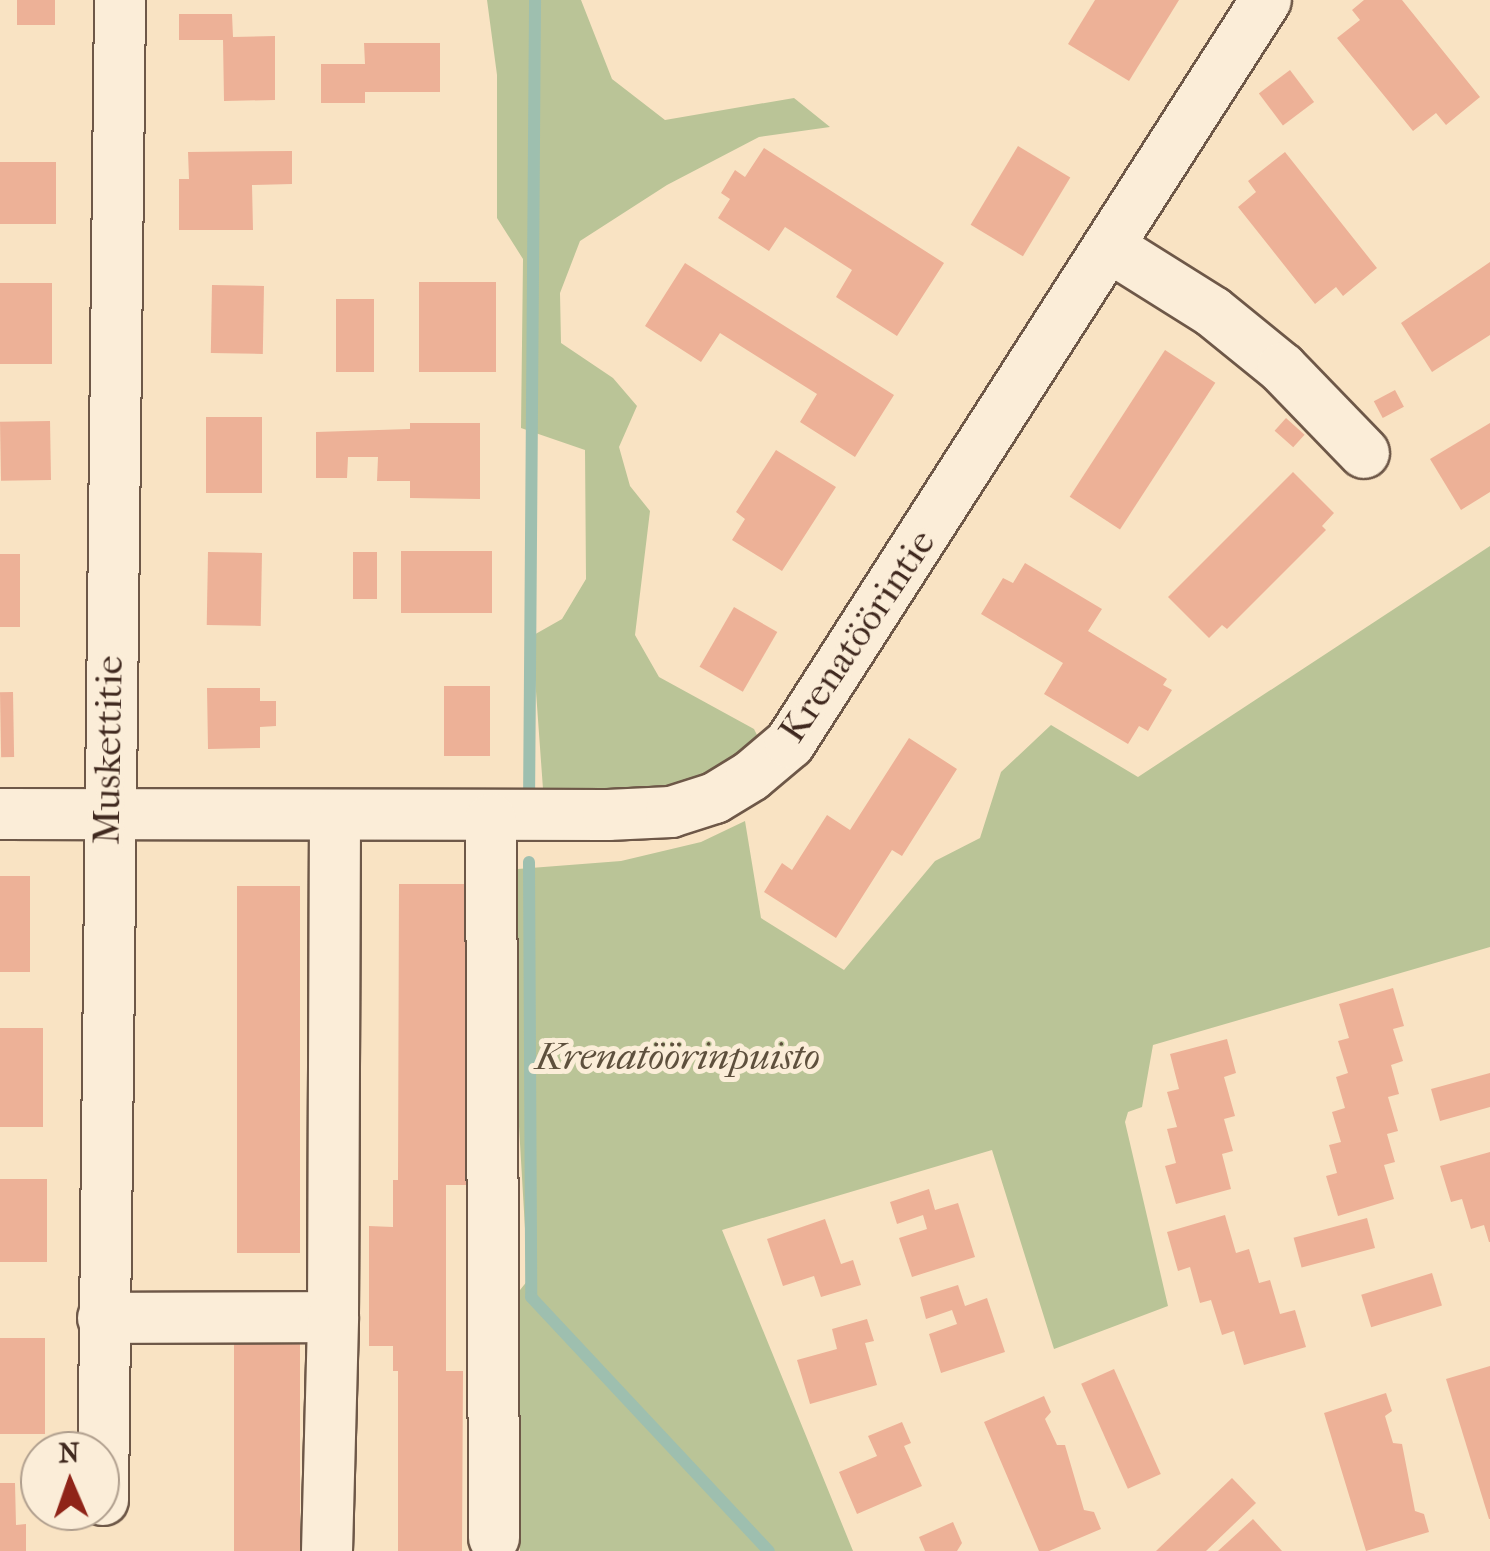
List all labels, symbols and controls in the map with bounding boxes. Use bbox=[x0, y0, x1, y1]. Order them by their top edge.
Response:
street label: Krenatöörintie bbox=[769, 521, 945, 751]
street label: Muskettitie bbox=[84, 655, 132, 845]
park label: Krenatöörinpuisto bbox=[536, 1034, 820, 1080]
north arrow bbox=[20, 1431, 120, 1531]
text: N bbox=[58, 1436, 80, 1469]

